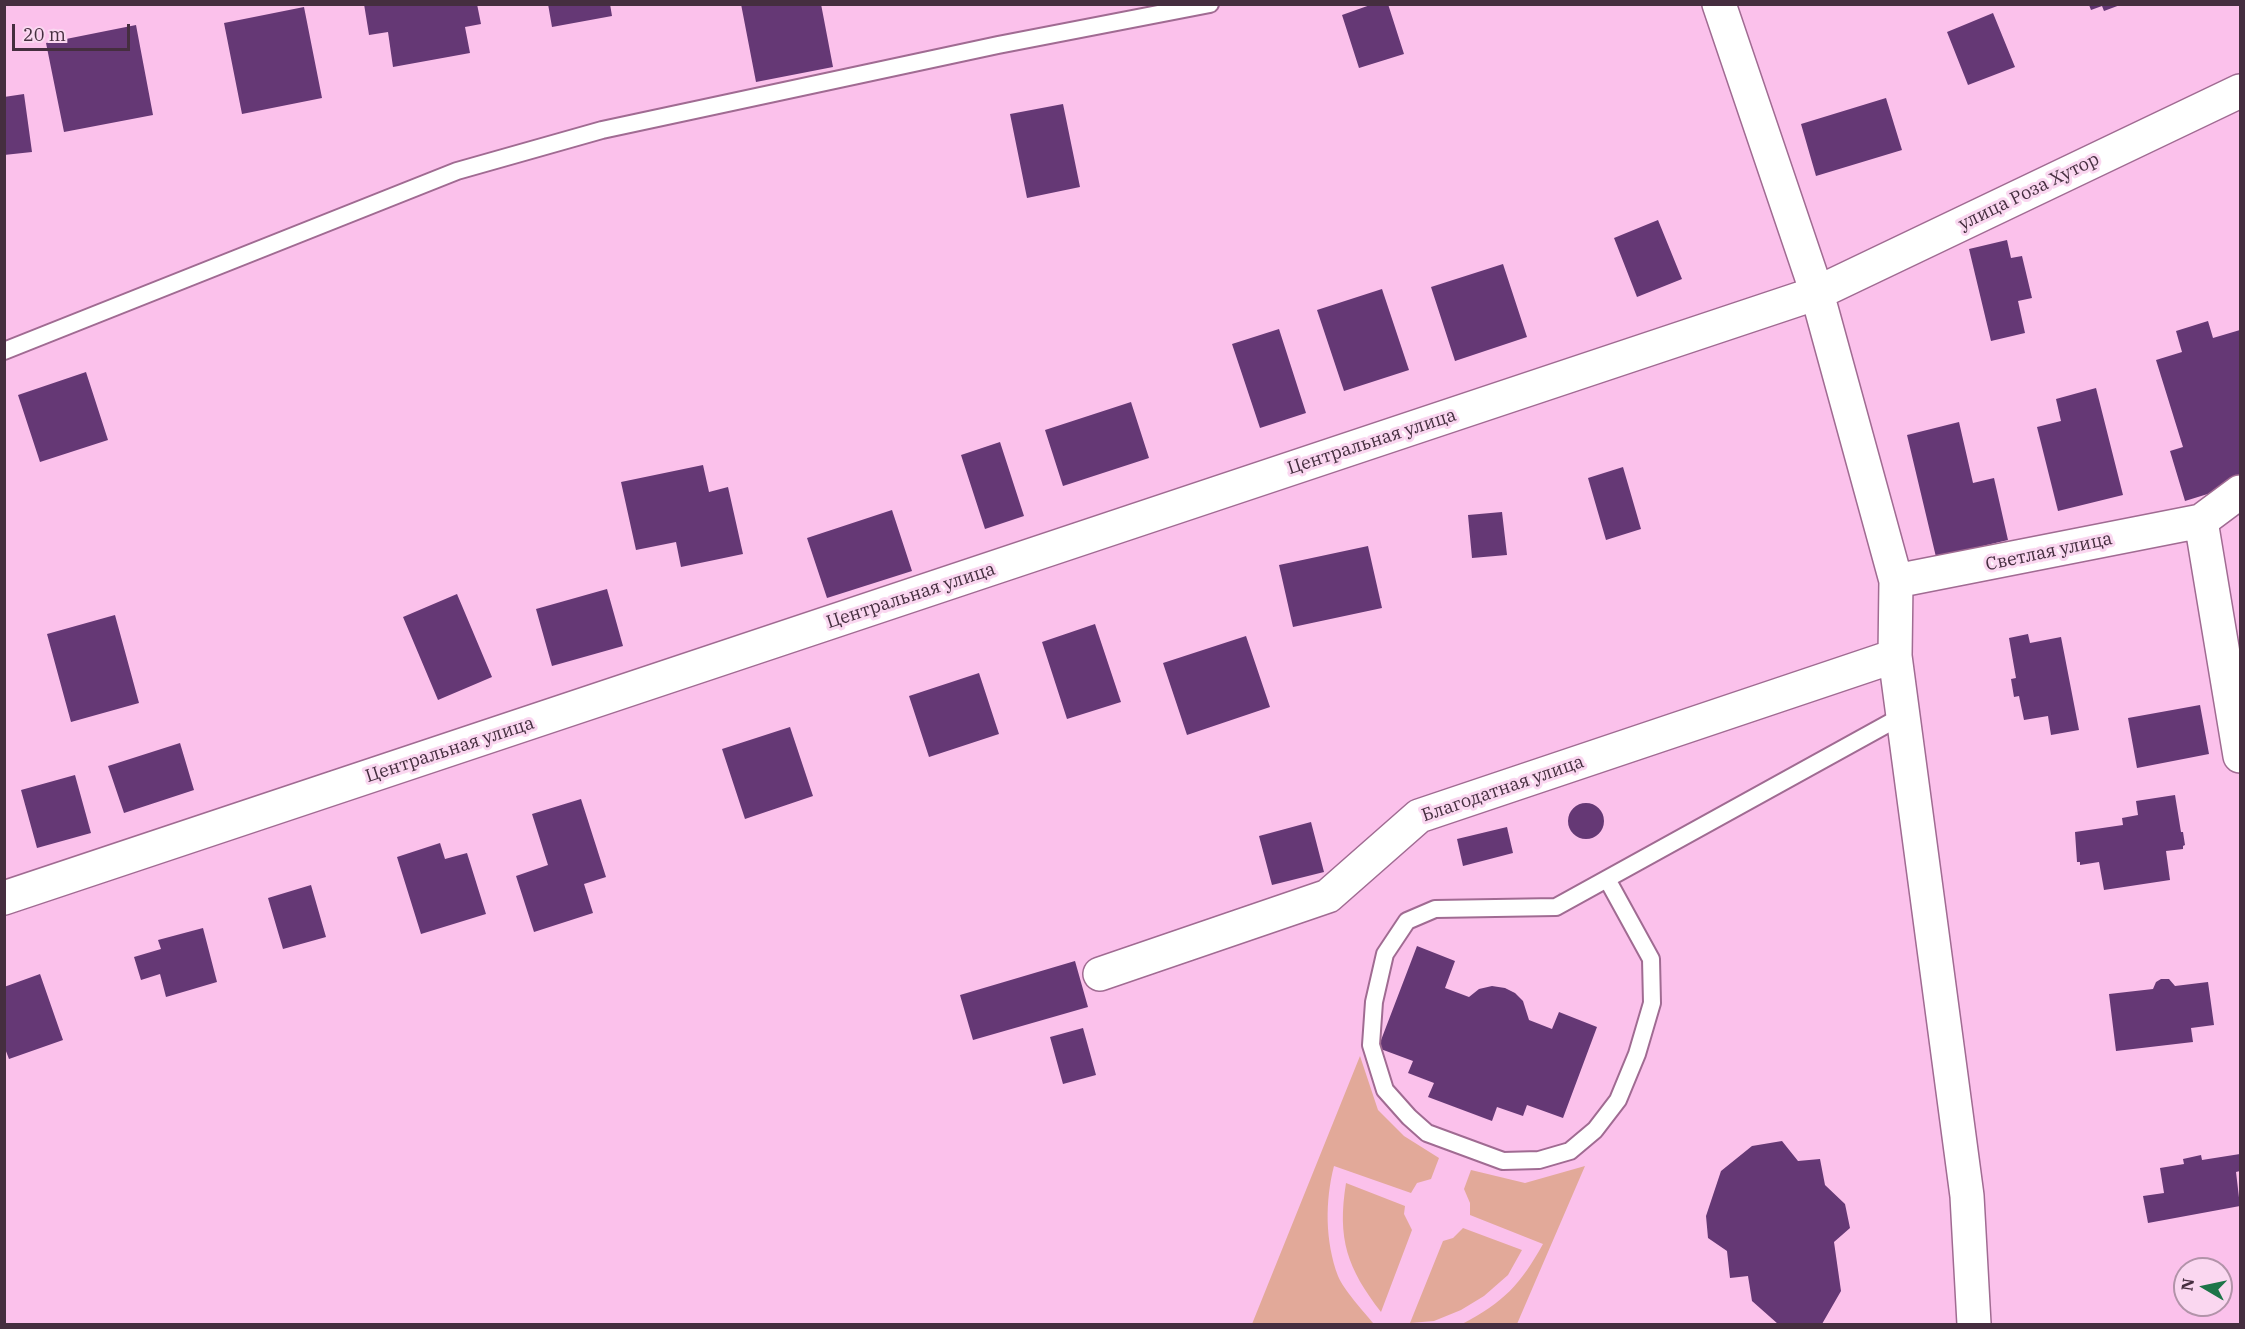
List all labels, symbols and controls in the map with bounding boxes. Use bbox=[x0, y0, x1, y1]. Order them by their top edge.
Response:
scale bar bbox=[15, 12, 134, 50]
text: 20 m bbox=[23, 23, 66, 46]
street label: улица Роза Хутор bbox=[1955, 149, 2103, 235]
street label: Центральная улица bbox=[1285, 405, 1459, 479]
street label: Светлая улица bbox=[1984, 528, 2114, 576]
street label: Центральная улица bbox=[824, 559, 998, 633]
street label: Центральная улица bbox=[363, 713, 537, 787]
street label: Благодатная улица bbox=[1419, 751, 1587, 827]
north arrow bbox=[2173, 1257, 2233, 1317]
text: N bbox=[2176, 1277, 2198, 1292]

